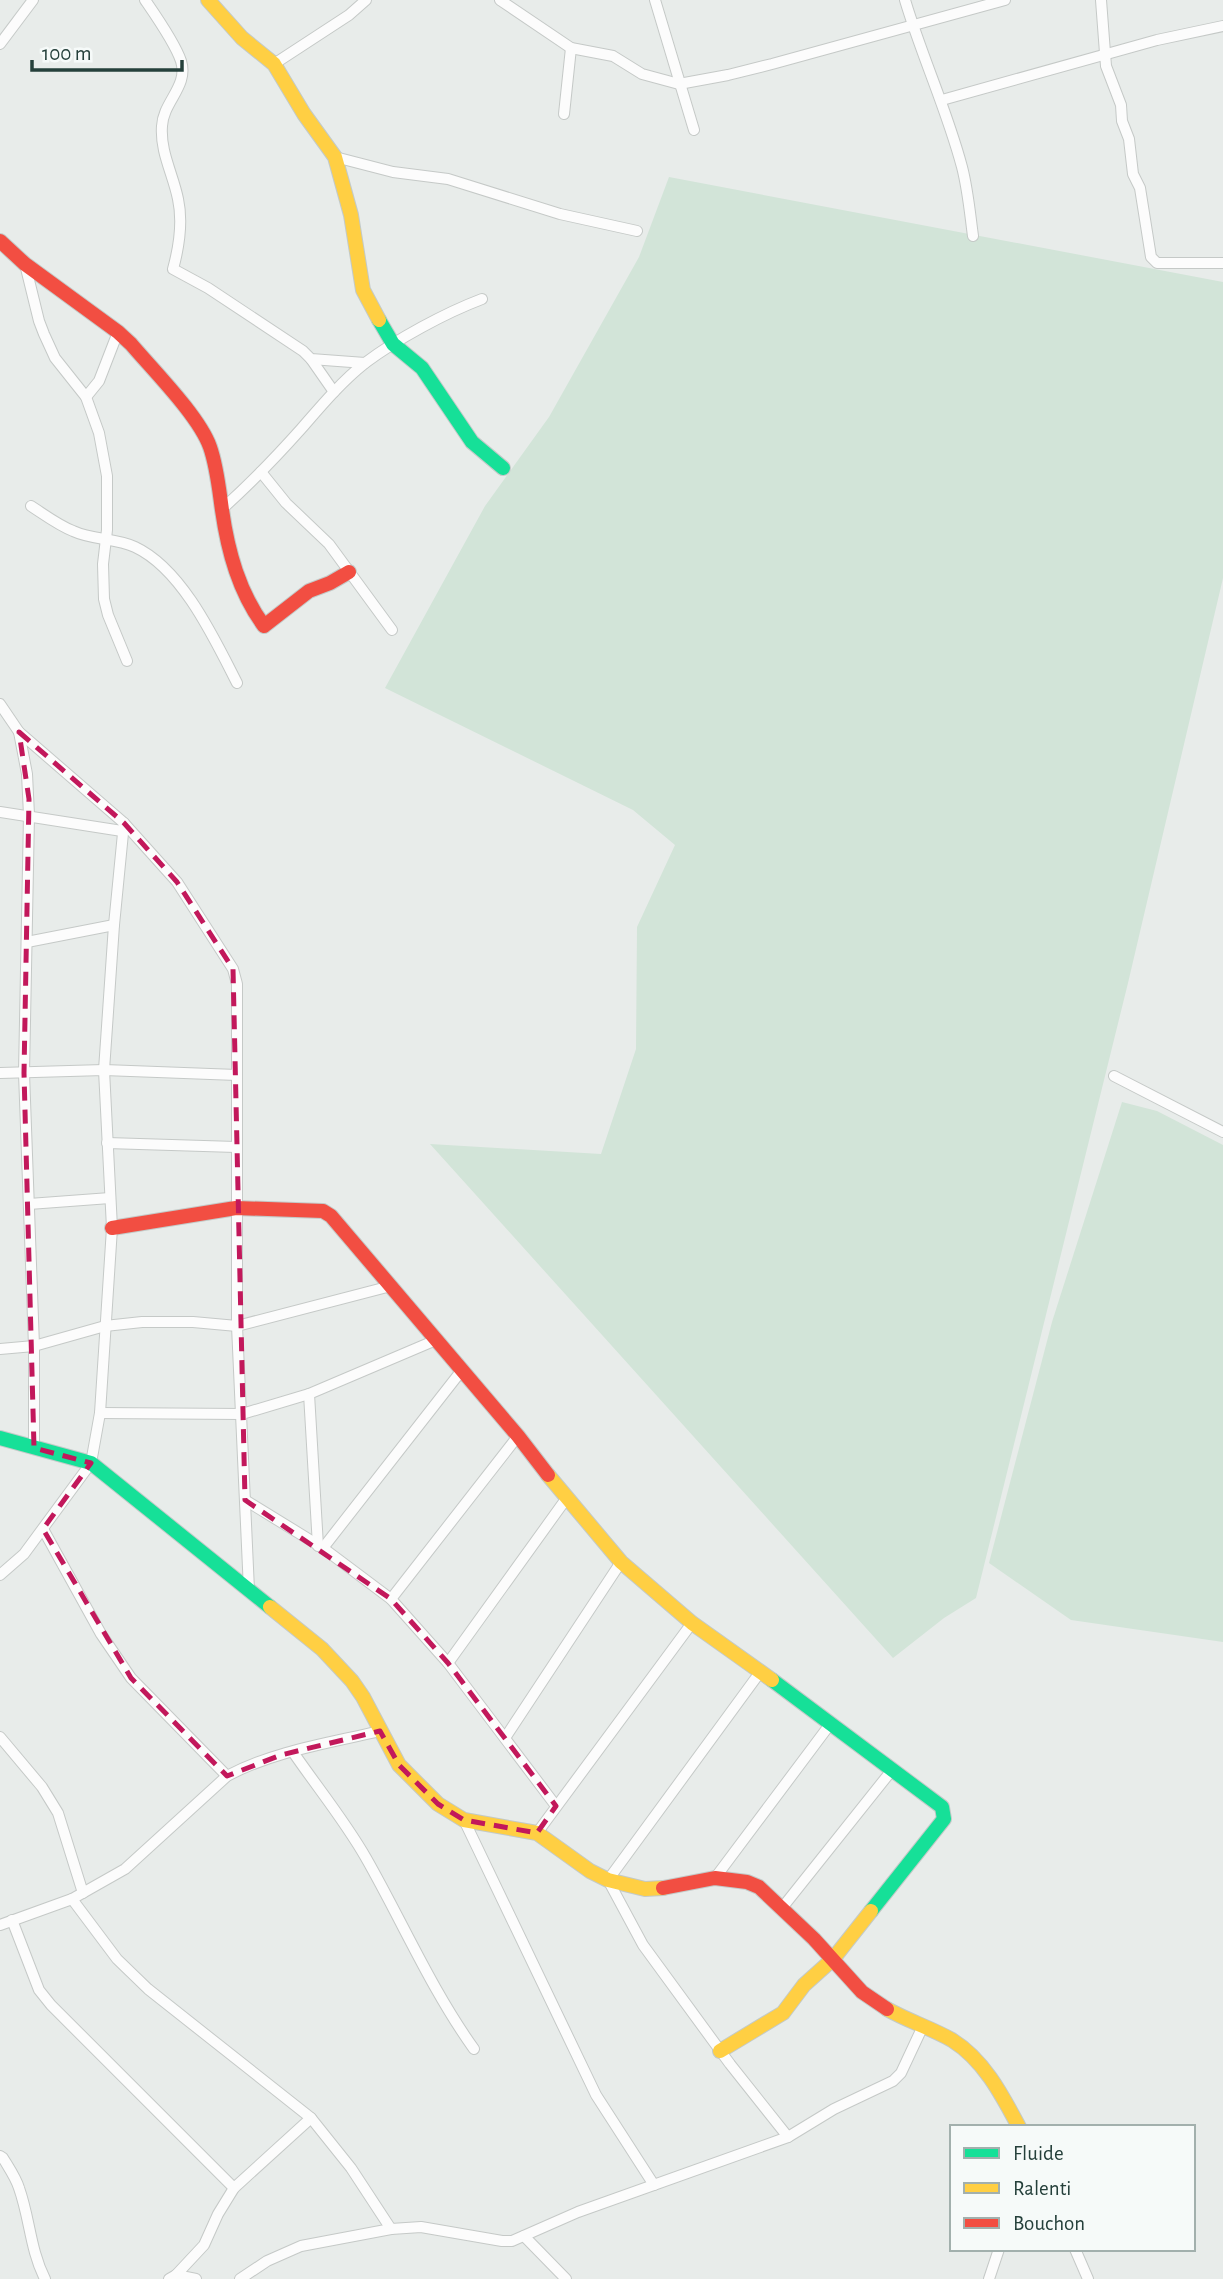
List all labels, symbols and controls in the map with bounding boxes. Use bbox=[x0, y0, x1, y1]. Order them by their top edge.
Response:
scale bar bbox=[32, 28, 182, 72]
text: 100 m bbox=[42, 43, 92, 64]
legend bbox=[950, 2125, 1195, 2251]
text: Fluide bbox=[1013, 2143, 1064, 2164]
text: Ralenti bbox=[1013, 2178, 1071, 2199]
text: Bouchon bbox=[1013, 2213, 1085, 2234]

